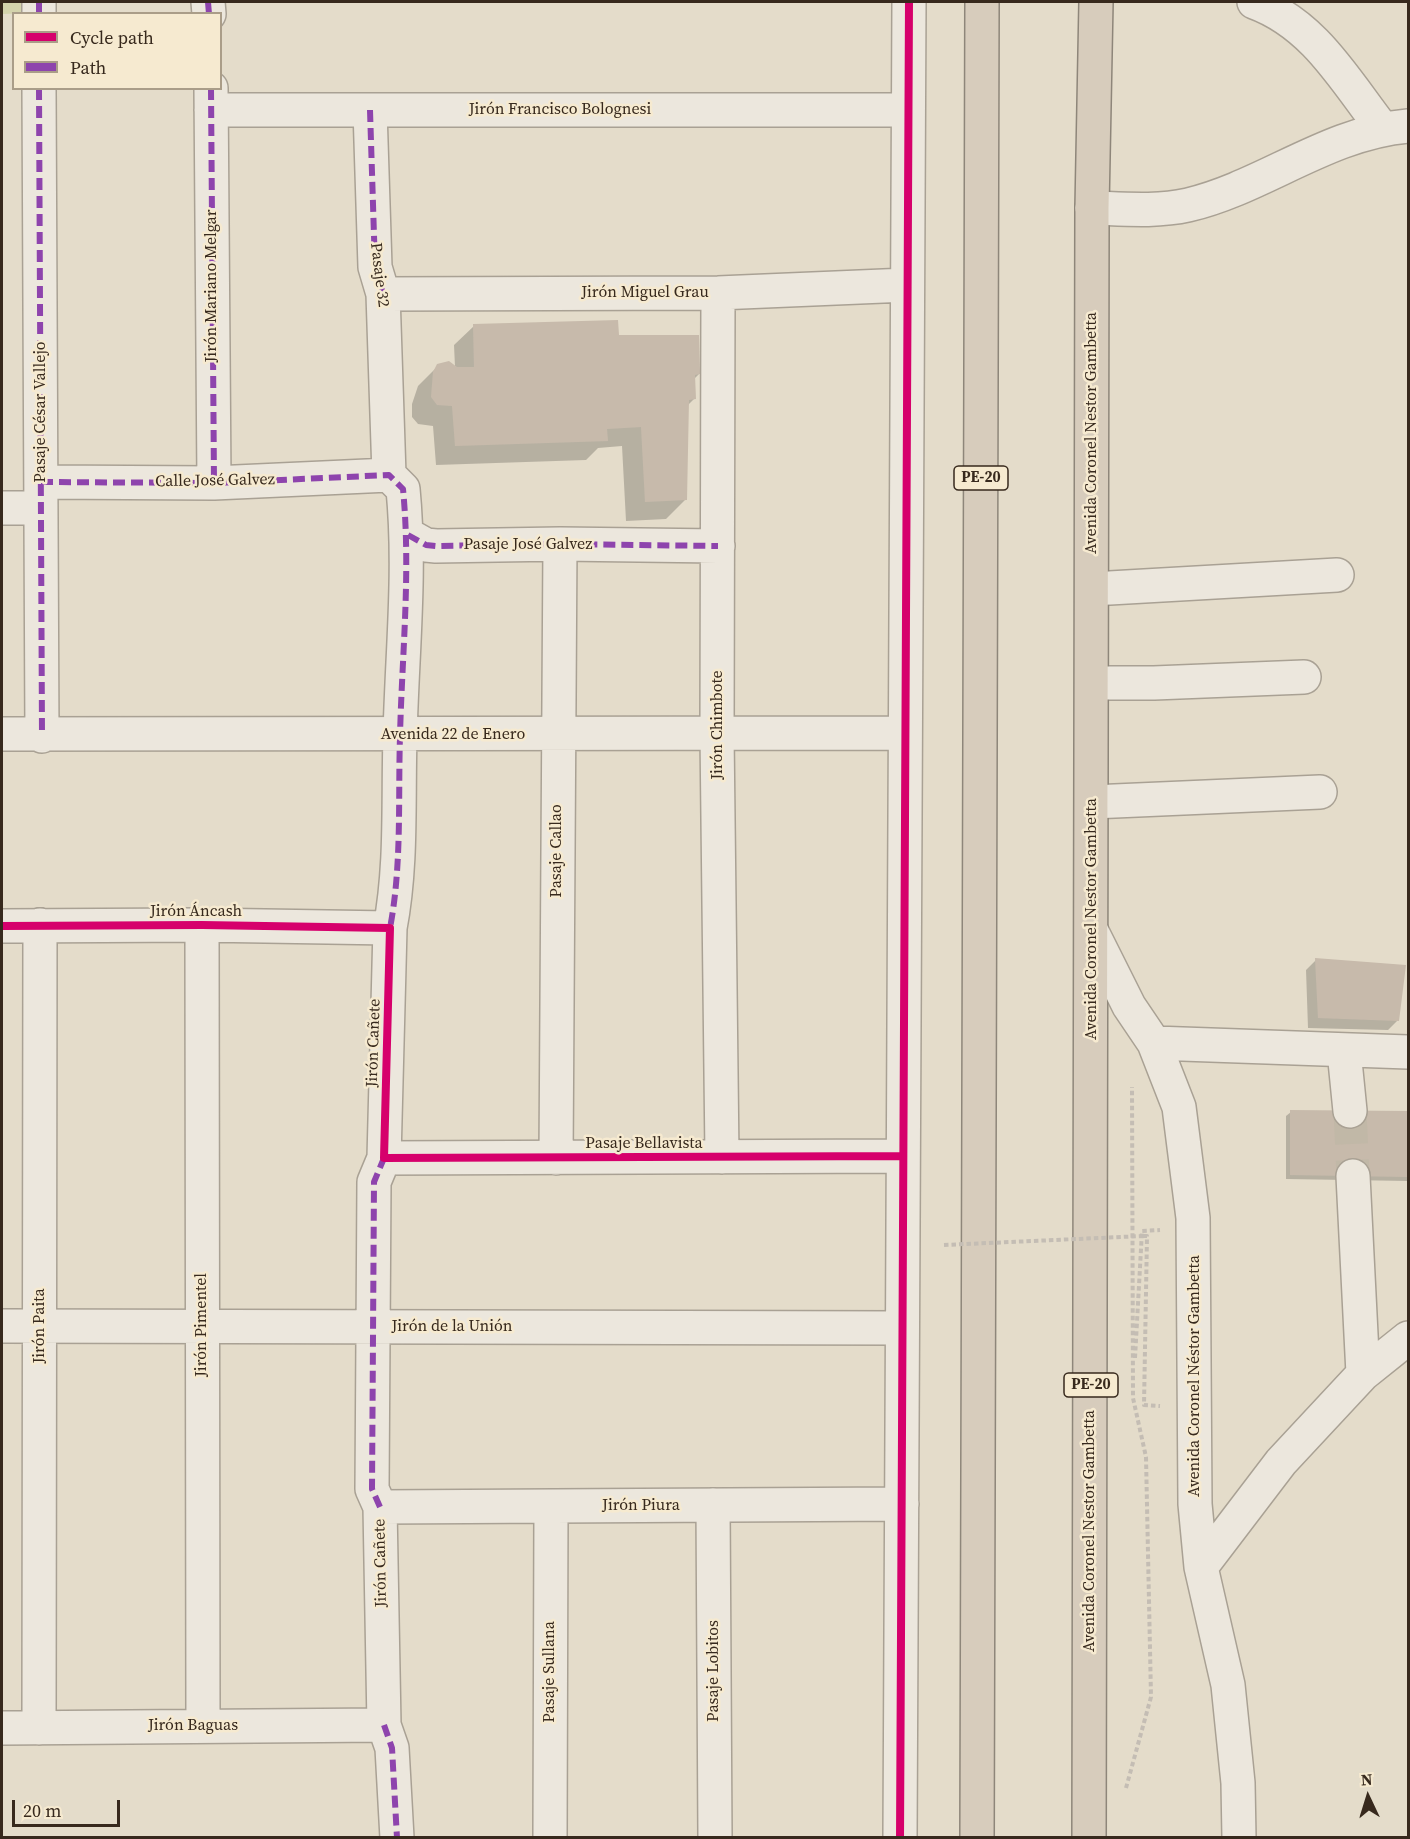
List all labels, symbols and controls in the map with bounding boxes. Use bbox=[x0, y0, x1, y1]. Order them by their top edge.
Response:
legend bbox=[12, 12, 222, 90]
text: Cycle path bbox=[70, 25, 154, 50]
text: Path bbox=[70, 55, 106, 80]
street label: Jirón Francisco Bolognesi bbox=[469, 100, 651, 120]
street label: Jirón Mariano Melgar bbox=[202, 210, 222, 362]
street label: Pasaje 32 bbox=[366, 242, 392, 308]
street label: Jirón Miguel Grau bbox=[581, 283, 709, 303]
street label: Avenida Coronel Nestor Gambetta bbox=[1082, 312, 1102, 554]
street label: Pasaje César Vallejo bbox=[31, 341, 51, 483]
road number: PE-20 bbox=[954, 466, 1008, 490]
street label: Calle José Galvez bbox=[155, 470, 275, 492]
street label: Pasaje José Galvez bbox=[463, 535, 593, 555]
street label: Jirón Chimbote bbox=[708, 670, 728, 780]
street label: Avenida 22 de Enero bbox=[381, 725, 525, 745]
street label: Avenida Coronel Nestor Gambetta bbox=[1082, 798, 1102, 1040]
street label: Pasaje Callao bbox=[547, 804, 567, 898]
street label: Jirón Áncash bbox=[150, 902, 242, 922]
street label: Jirón Cañete bbox=[363, 998, 385, 1088]
street label: Pasaje Bellavista bbox=[585, 1134, 703, 1154]
street label: Avenida Coronel Néstor Gambetta bbox=[1185, 1255, 1205, 1497]
street label: Jirón Pimentel bbox=[192, 1273, 212, 1377]
street label: Jirón Paita bbox=[30, 1288, 50, 1364]
street label: Jirón de la Unión bbox=[392, 1317, 512, 1337]
road number: PE-20 bbox=[1064, 1373, 1118, 1397]
street label: Avenida Coronel Nestor Gambetta bbox=[1080, 1410, 1100, 1652]
street label: Jirón Piura bbox=[602, 1496, 680, 1516]
street label: Jirón Cañete bbox=[371, 1518, 391, 1608]
street label: Pasaje Lobitos bbox=[704, 1620, 724, 1722]
street label: Pasaje Sullana bbox=[540, 1621, 560, 1723]
street label: Jirón Baguas bbox=[148, 1716, 238, 1736]
north arrow bbox=[1338, 1767, 1398, 1827]
text: N bbox=[1360, 1768, 1373, 1790]
scale bar bbox=[15, 1788, 123, 1826]
text: 20 m bbox=[23, 1798, 61, 1823]

